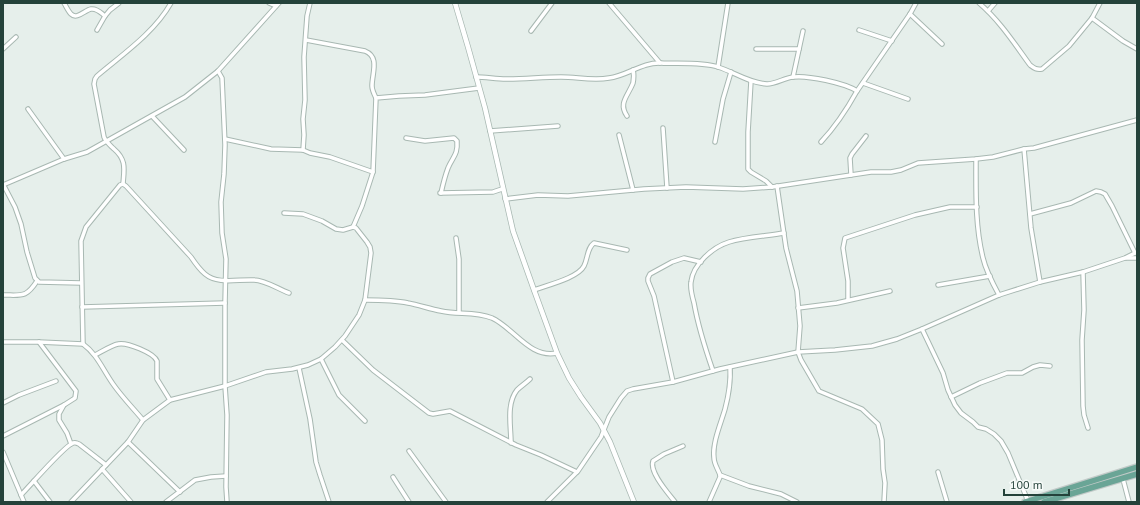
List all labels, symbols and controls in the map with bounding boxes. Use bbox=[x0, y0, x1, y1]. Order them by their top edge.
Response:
scale bar bbox=[1004, 471, 1069, 497]
text: 100 m bbox=[1010, 477, 1043, 492]

